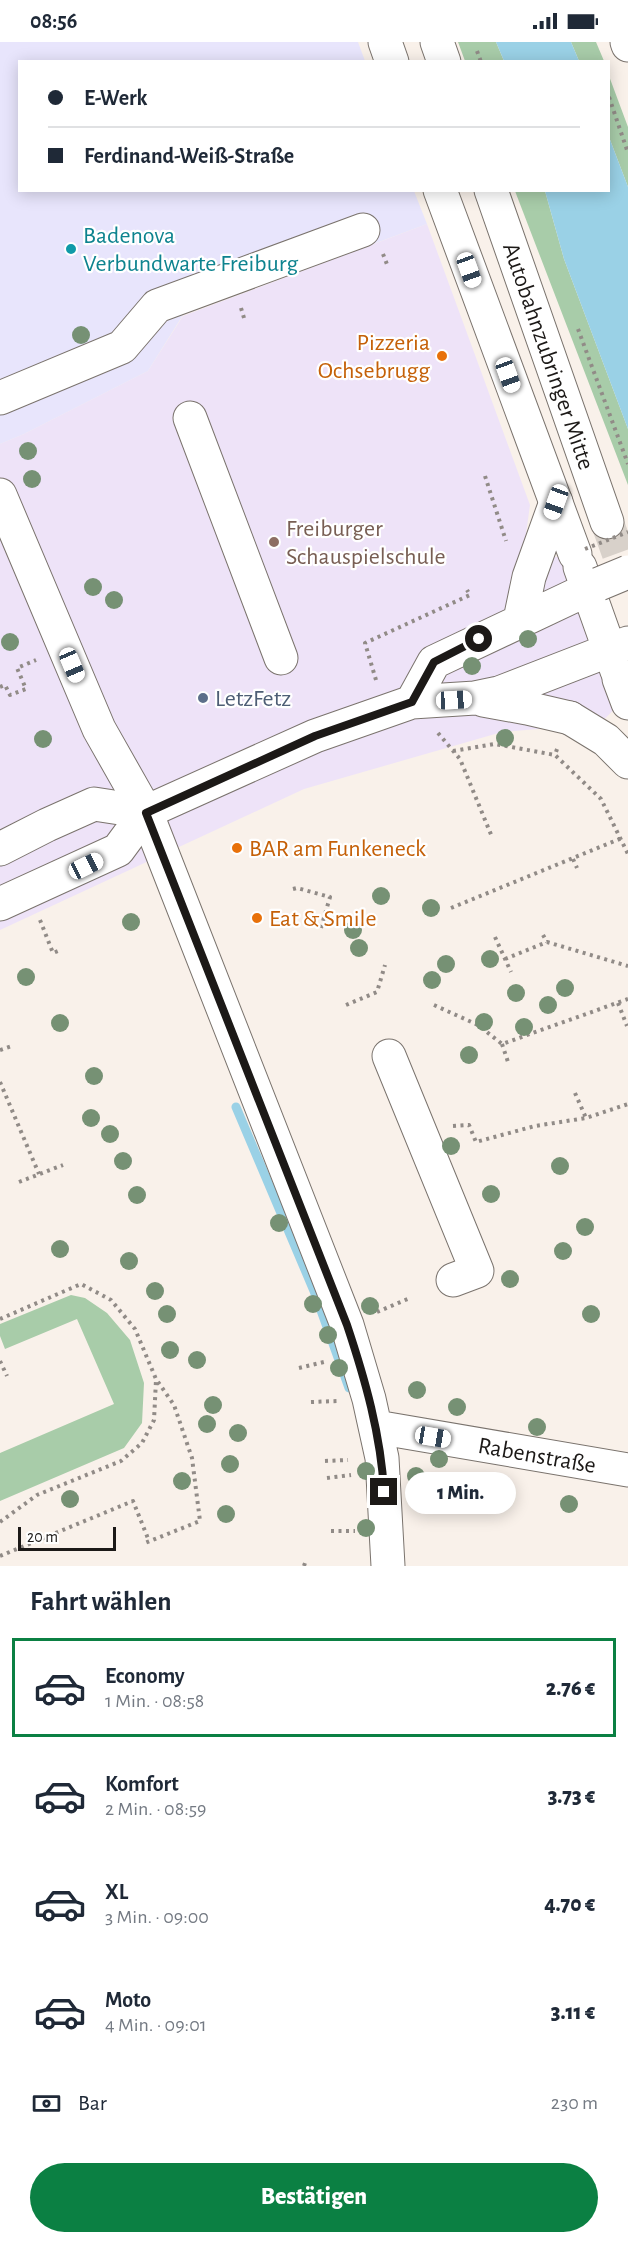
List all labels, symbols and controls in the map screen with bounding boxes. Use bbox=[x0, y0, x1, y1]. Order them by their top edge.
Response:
text: 08:56 bbox=[30, 10, 77, 32]
text: E-Werk bbox=[84, 87, 147, 109]
text: Ferdinand-Weiß-Straße bbox=[84, 145, 294, 167]
place label: Badenova Verbundwarte Freiburg bbox=[83, 224, 298, 276]
street label: Autobahnzubringer Mitte bbox=[498, 240, 598, 473]
marker: Badenova Verbundwarte Freiburg bbox=[64, 242, 78, 256]
car bbox=[454, 250, 484, 290]
place label: Pizzeria Ochsebrugg bbox=[318, 331, 430, 383]
marker: Pizzeria Ochsebrugg bbox=[435, 349, 449, 363]
car bbox=[493, 355, 523, 395]
car bbox=[541, 482, 571, 522]
place label: Freiburger Schauspielschule bbox=[286, 517, 446, 569]
marker: Freiburger Schauspielschule bbox=[267, 535, 281, 549]
route start bbox=[465, 625, 492, 652]
car bbox=[57, 645, 87, 685]
place label: LetzFetz bbox=[215, 687, 291, 711]
car bbox=[436, 690, 472, 710]
marker: LetzFetz bbox=[196, 691, 210, 705]
place label: BAR am Funkeneck bbox=[249, 837, 426, 861]
marker: BAR am Funkeneck bbox=[230, 841, 244, 855]
car bbox=[66, 850, 106, 882]
place label: Eat & Smile bbox=[269, 907, 377, 931]
marker: Eat & Smile bbox=[250, 911, 264, 925]
car bbox=[414, 1425, 452, 1449]
street label: Rabenstraße bbox=[476, 1434, 598, 1478]
callout: 1 Min. bbox=[405, 1471, 516, 1513]
route end bbox=[370, 1478, 397, 1505]
text: 1 Min. bbox=[437, 1483, 484, 1503]
scale bar bbox=[18, 1524, 116, 1552]
text: 20 m bbox=[27, 1529, 58, 1545]
text: Fahrt wählen bbox=[30, 1588, 172, 1615]
icon: car bbox=[33, 1661, 87, 1715]
text: Economy bbox=[105, 1665, 185, 1687]
text: 2.76 € bbox=[546, 1677, 595, 1699]
text: 1 Min. · 08:58 bbox=[105, 1691, 204, 1711]
icon: car bbox=[33, 1769, 87, 1823]
text: Komfort bbox=[105, 1773, 179, 1795]
text: 3.73 € bbox=[548, 1785, 595, 1807]
text: 2 Min. · 08:59 bbox=[105, 1799, 206, 1819]
icon: car bbox=[33, 1877, 87, 1931]
text: XL bbox=[105, 1881, 128, 1903]
text: 4.70 € bbox=[544, 1893, 595, 1915]
text: 3 Min. · 09:00 bbox=[105, 1907, 209, 1927]
icon: car bbox=[33, 1985, 87, 2039]
text: Moto bbox=[105, 1989, 151, 2011]
text: 3.11 € bbox=[551, 2001, 595, 2023]
text: 4 Min. · 09:01 bbox=[105, 2015, 207, 2035]
icon: cash bbox=[30, 2087, 63, 2120]
text: Bar bbox=[78, 2092, 107, 2114]
text: 230 m bbox=[551, 2093, 598, 2113]
button: Bestätigen bbox=[30, 2163, 598, 2232]

